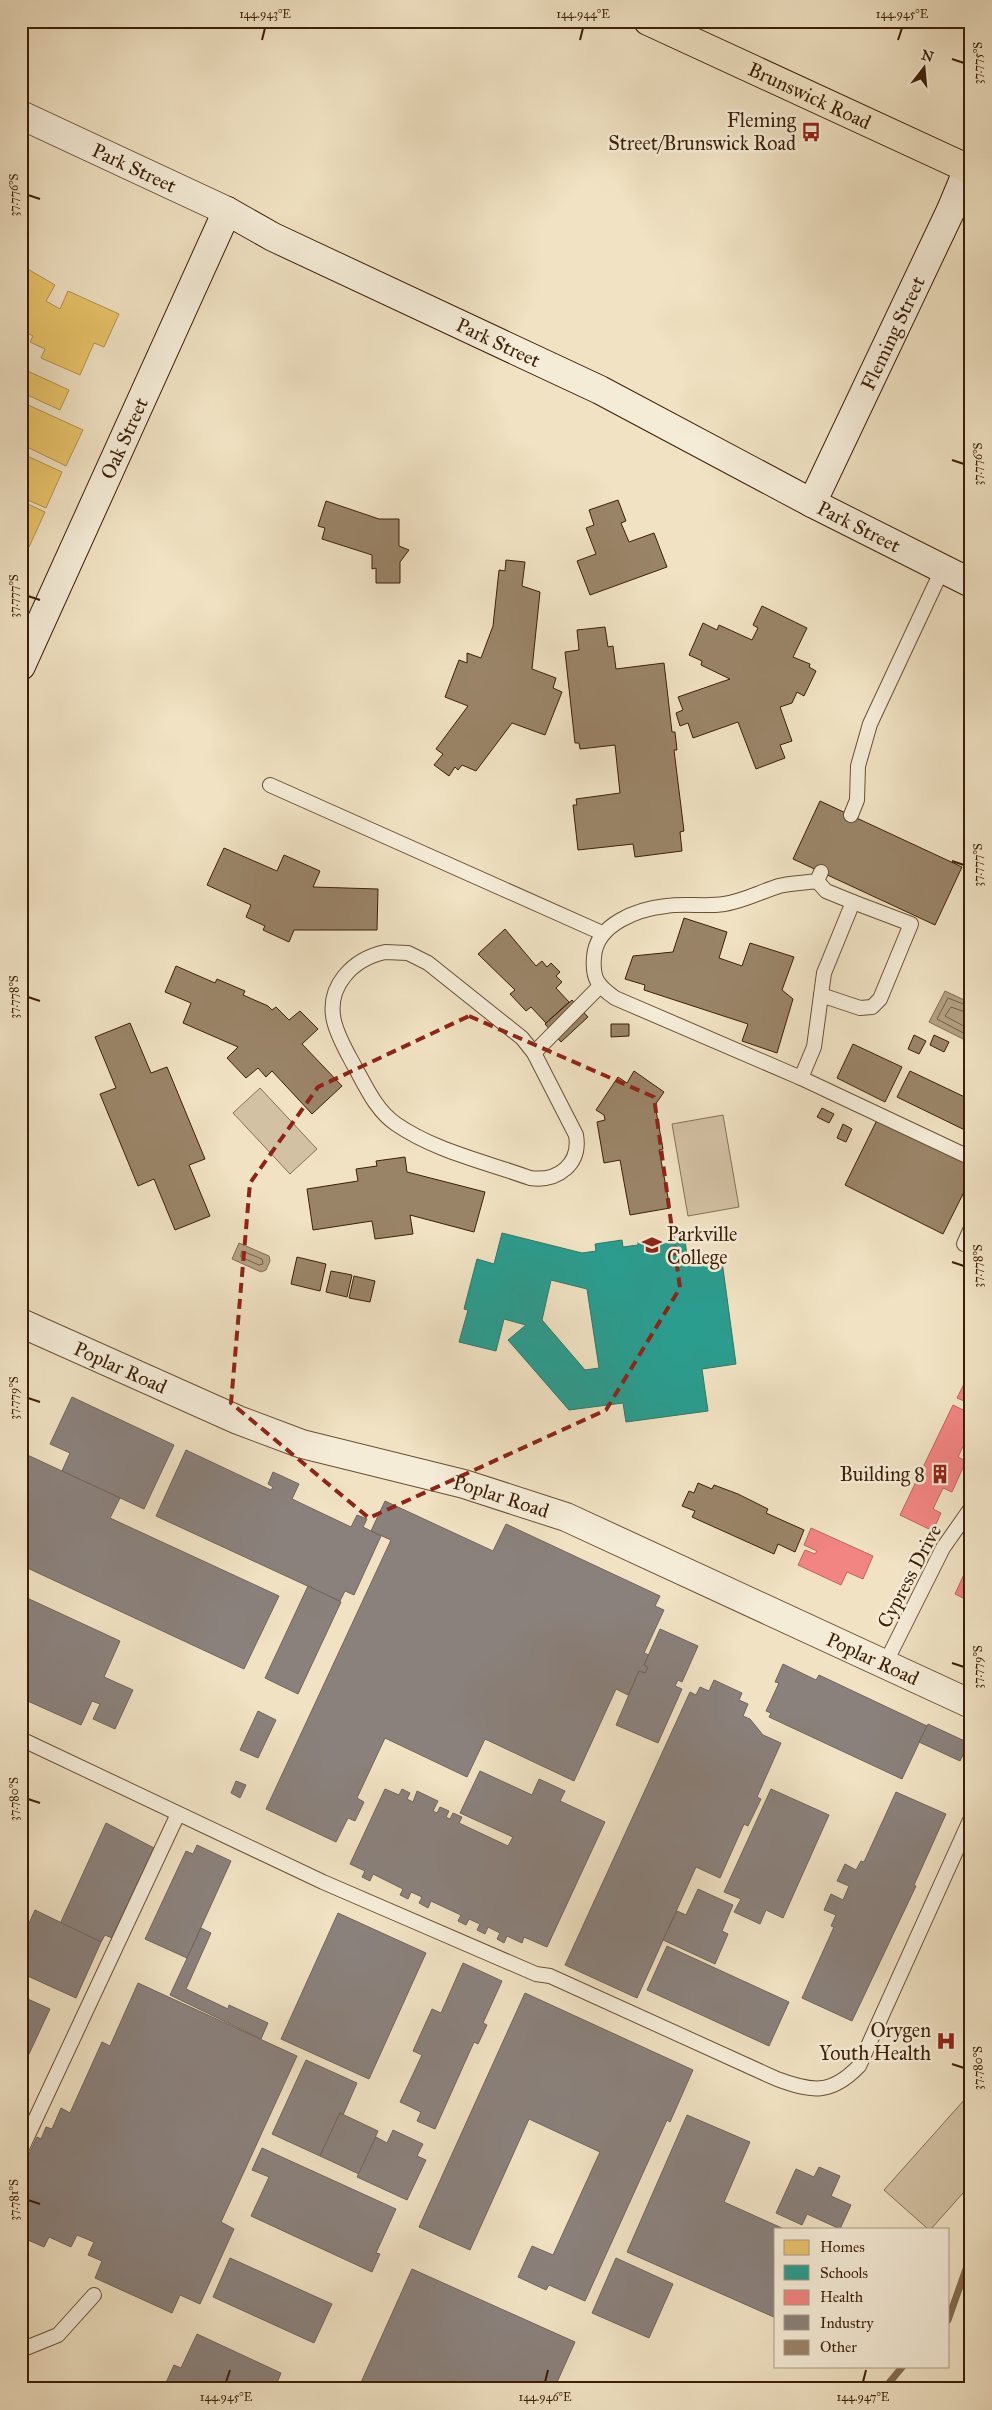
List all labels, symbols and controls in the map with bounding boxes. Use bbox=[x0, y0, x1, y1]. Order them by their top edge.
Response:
text: 144.943°E bbox=[239, 7, 291, 21]
text: 144.944°E bbox=[556, 7, 610, 21]
text: 144.945°E bbox=[876, 7, 929, 21]
north arrow bbox=[900, 42, 950, 92]
text: 37.775°S bbox=[971, 42, 985, 84]
text: N bbox=[919, 46, 936, 66]
street label: Brunswick Road bbox=[744, 57, 875, 134]
place label: Fleming Street/Brunswick Road bbox=[608, 108, 797, 155]
bus stop icon: Fleming Street/Brunswick Road bbox=[800, 121, 822, 143]
street label: Park Street bbox=[88, 138, 180, 198]
text: 37.776°S bbox=[7, 173, 21, 217]
street label: Fleming Street bbox=[855, 272, 930, 394]
street label: Park Street bbox=[452, 312, 544, 372]
street label: Oak Street bbox=[95, 394, 153, 483]
text: 37.776°S bbox=[971, 442, 985, 486]
street label: Park Street bbox=[813, 496, 905, 558]
text: 37.777°S bbox=[7, 574, 21, 618]
text: 37.777°S bbox=[971, 843, 985, 887]
text: 37.778°S bbox=[7, 975, 21, 1019]
place label: Parkville College bbox=[667, 1222, 737, 1270]
school or university icon: Parkville College bbox=[641, 1234, 663, 1256]
text: 37.778°S bbox=[971, 1244, 985, 1288]
street label: Poplar Road bbox=[70, 1336, 171, 1399]
text: 37.779°S bbox=[7, 1376, 21, 1420]
place label: Building 8 bbox=[840, 1462, 925, 1487]
building icon: Building 8 bbox=[929, 1463, 951, 1485]
street label: Poplar Road bbox=[451, 1470, 552, 1523]
street label: Cypress Drive bbox=[872, 1520, 946, 1632]
street label: Poplar Road bbox=[823, 1627, 923, 1690]
text: 37.779°S bbox=[971, 1645, 985, 1689]
text: 37.780°S bbox=[7, 1777, 21, 1821]
place label: Orygen Youth Health bbox=[819, 2018, 931, 2065]
hospital icon: Orygen Youth Health bbox=[935, 2030, 957, 2052]
text: 37.780°S bbox=[971, 2046, 985, 2090]
text: 37.781°S bbox=[7, 2179, 21, 2221]
legend bbox=[774, 2228, 950, 2368]
text: Homes bbox=[820, 2238, 865, 2256]
text: Schools bbox=[820, 2264, 868, 2282]
text: Health bbox=[820, 2288, 864, 2306]
text: Industry bbox=[820, 2314, 874, 2332]
text: Other bbox=[820, 2338, 857, 2356]
text: 144.945°E bbox=[200, 2390, 253, 2404]
text: 144.946°E bbox=[518, 2390, 572, 2404]
text: 144.947°E bbox=[837, 2390, 890, 2404]

